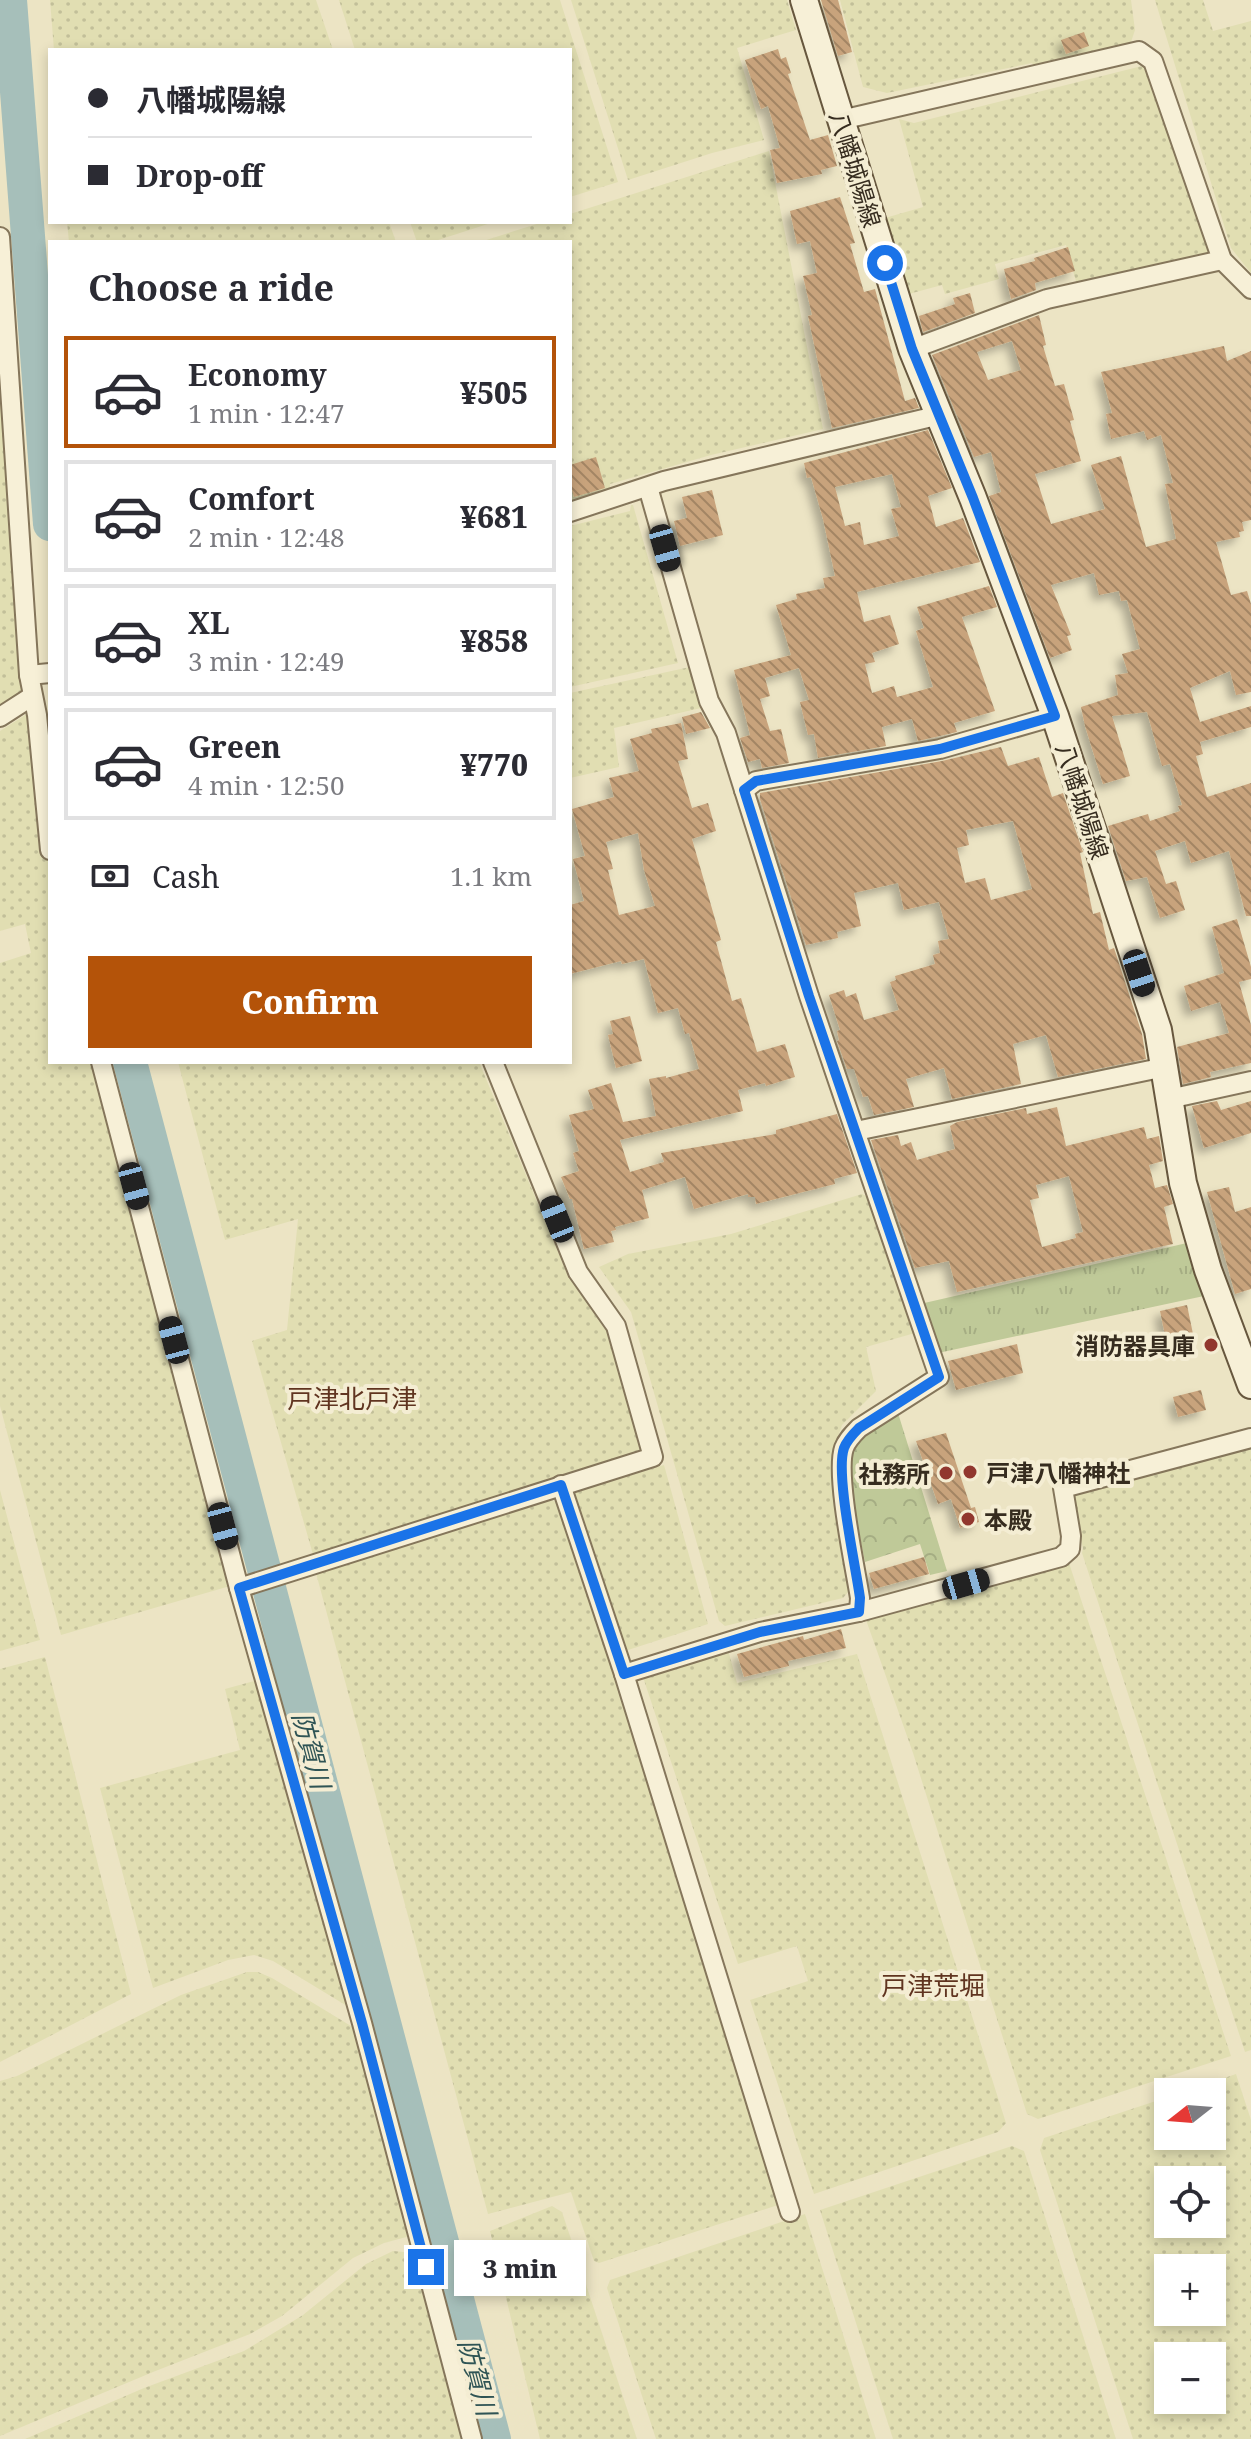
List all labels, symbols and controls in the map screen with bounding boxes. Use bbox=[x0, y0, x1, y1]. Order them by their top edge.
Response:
text: 八幡城陽線 bbox=[136, 79, 286, 120]
street label: 八幡城陽線 bbox=[823, 107, 889, 231]
text: Drop-off bbox=[136, 155, 263, 196]
route start bbox=[867, 245, 903, 281]
text: Choose a ride bbox=[88, 263, 334, 312]
text: Economy bbox=[188, 354, 327, 395]
icon: car bbox=[92, 356, 164, 428]
text: ¥505 bbox=[460, 372, 528, 413]
text: 1 min · 12:47 bbox=[188, 395, 345, 431]
text: Comfort bbox=[188, 478, 315, 519]
icon: car bbox=[92, 480, 164, 552]
text: ¥681 bbox=[460, 496, 528, 537]
text: 2 min · 12:48 bbox=[188, 519, 345, 555]
car bbox=[647, 522, 683, 574]
text: XL bbox=[188, 602, 230, 643]
icon: car bbox=[92, 604, 164, 676]
text: ¥858 bbox=[460, 620, 528, 661]
text: 3 min · 12:49 bbox=[188, 643, 345, 679]
text: Green bbox=[188, 726, 281, 767]
icon: car bbox=[92, 728, 164, 800]
street label: 八幡城陽線 bbox=[1049, 739, 1117, 863]
text: ¥770 bbox=[460, 744, 528, 785]
text: 4 min · 12:50 bbox=[188, 767, 345, 803]
icon: cash bbox=[88, 854, 132, 898]
text: Cash bbox=[152, 856, 220, 897]
text: 1.1 km bbox=[450, 858, 532, 894]
car bbox=[1120, 946, 1158, 1000]
button: Confirm bbox=[88, 956, 532, 1048]
car bbox=[116, 1160, 152, 1212]
car bbox=[537, 1192, 577, 1246]
car bbox=[156, 1314, 192, 1366]
place label: 消防器具庫 bbox=[1075, 1329, 1195, 1362]
marker: 消防器具庫 bbox=[1202, 1336, 1220, 1354]
district label: 戸津北戸津 bbox=[287, 1380, 417, 1416]
place label: 戸津八幡神社 bbox=[986, 1456, 1130, 1489]
place label: 社務所 bbox=[858, 1457, 930, 1490]
marker: 戸津八幡神社 bbox=[961, 1463, 979, 1481]
marker: 社務所 bbox=[937, 1464, 955, 1482]
car bbox=[205, 1500, 241, 1552]
place label: 本殿 bbox=[984, 1503, 1032, 1536]
marker: 本殿 bbox=[959, 1510, 977, 1528]
car bbox=[940, 1566, 992, 1602]
water label: 防賀川 bbox=[285, 1708, 340, 1795]
district label: 戸津荒堀 bbox=[881, 1967, 985, 2003]
north arrow bbox=[1154, 2078, 1226, 2150]
map controls bbox=[1154, 2078, 1226, 2414]
button: locate bbox=[1154, 2166, 1226, 2238]
callout: 3 min bbox=[454, 2239, 586, 2295]
route end bbox=[408, 2249, 444, 2285]
text: 3 min bbox=[483, 2250, 557, 2286]
button: + bbox=[1154, 2254, 1226, 2326]
water label: 防賀川 bbox=[451, 2335, 506, 2422]
button: − bbox=[1154, 2342, 1226, 2414]

